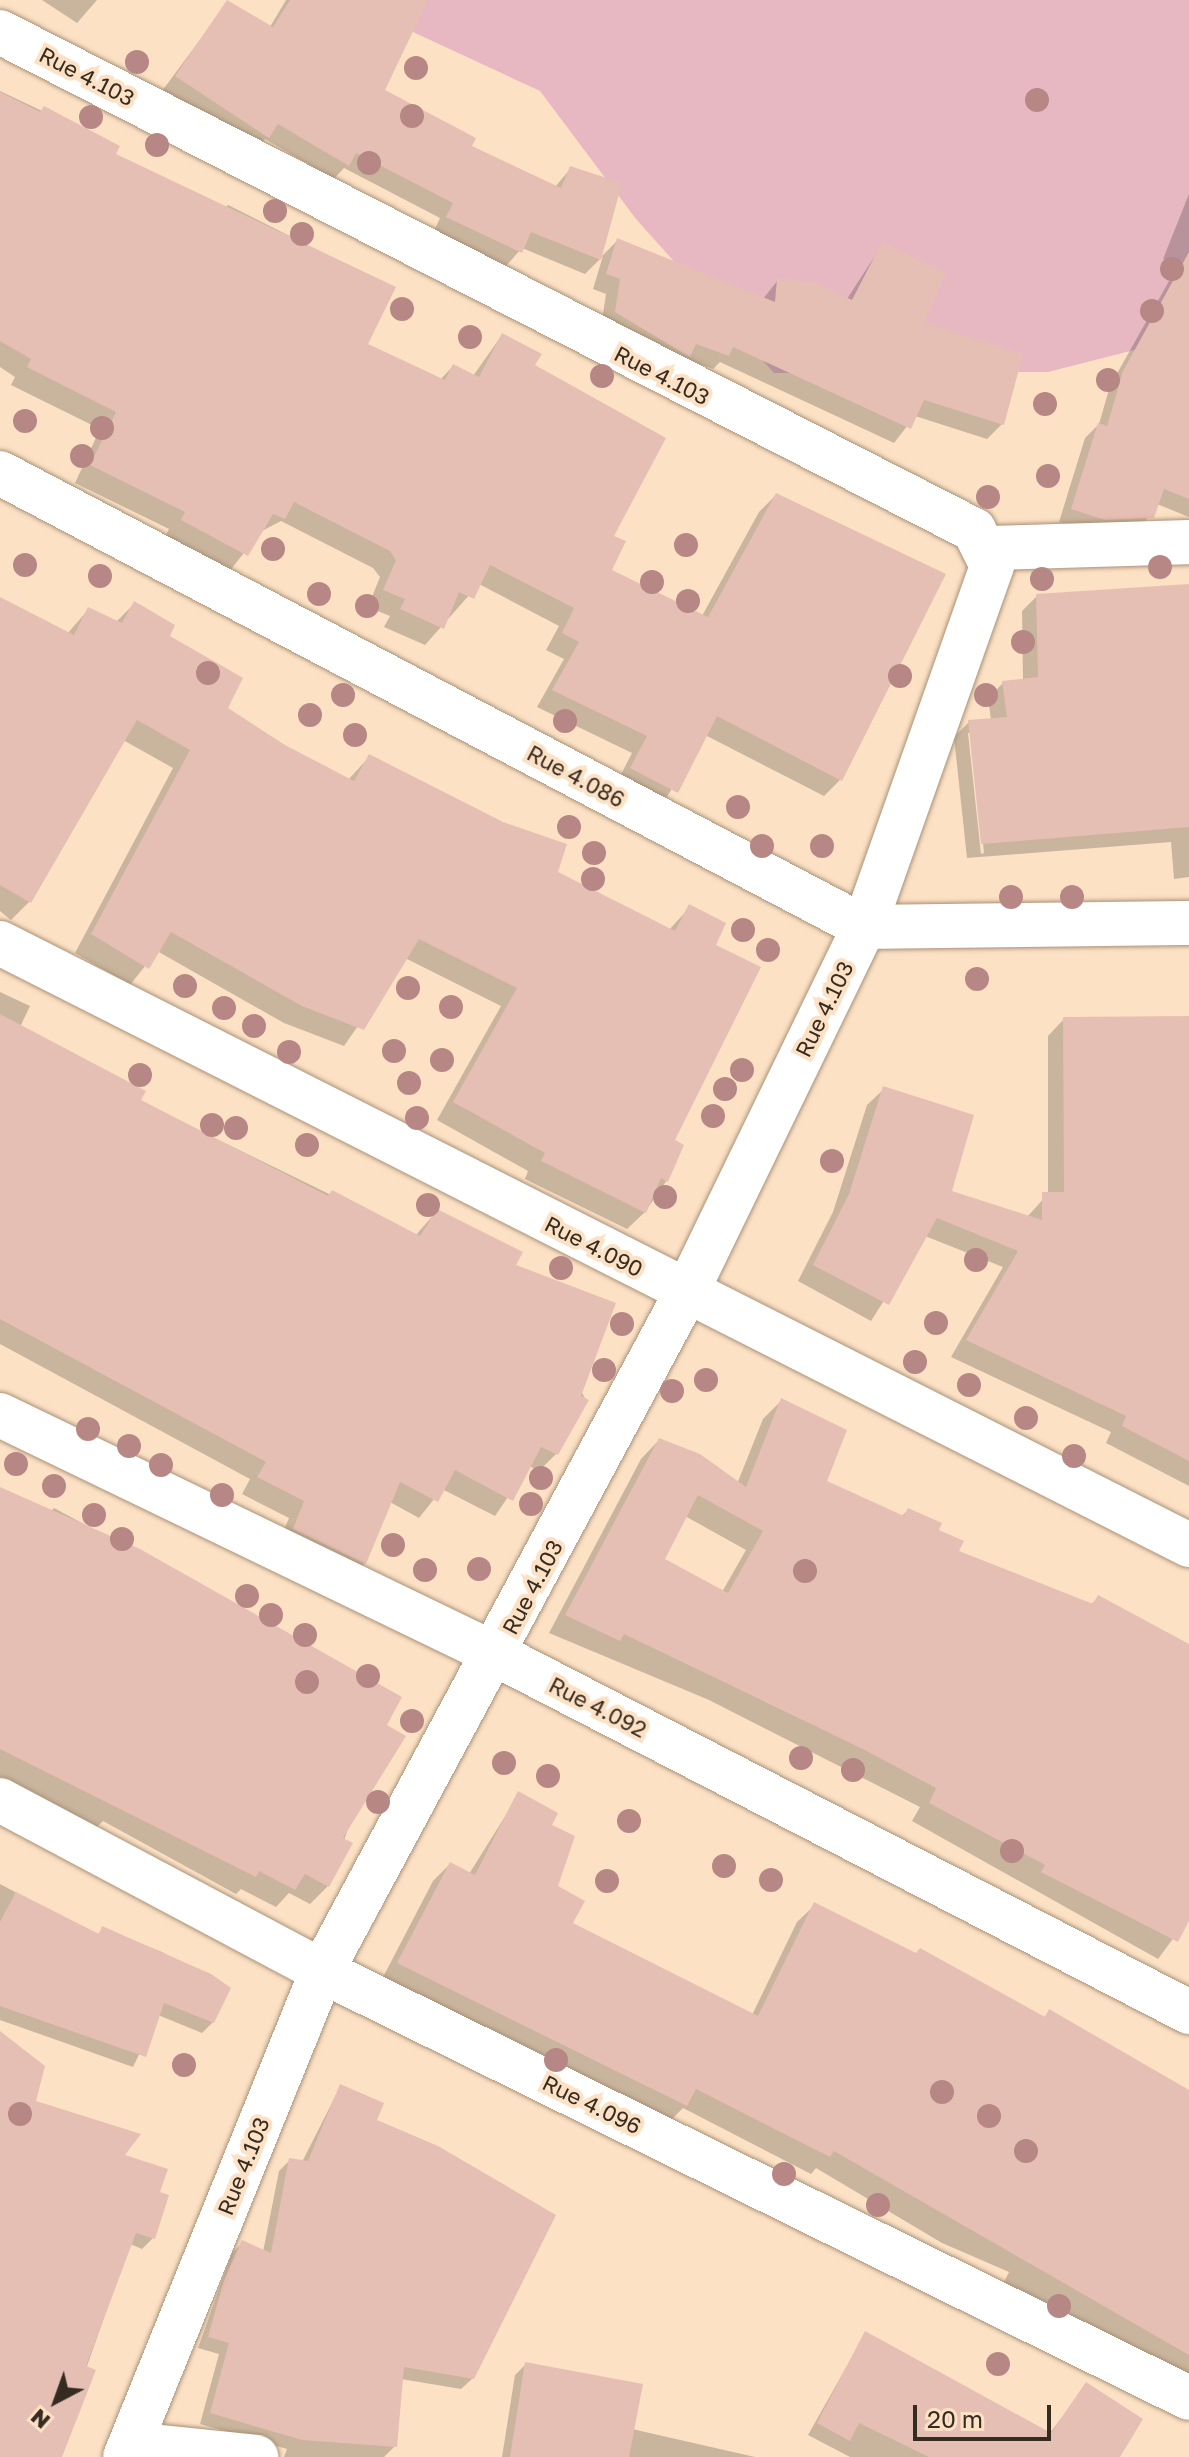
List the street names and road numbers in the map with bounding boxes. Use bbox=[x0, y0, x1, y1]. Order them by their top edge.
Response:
street label: Rue 4.103 bbox=[35, 41, 139, 111]
street label: Rue 4.103 bbox=[610, 340, 714, 410]
street label: Rue 4.086 bbox=[523, 739, 629, 813]
street label: Rue 4.103 bbox=[789, 957, 859, 1061]
street label: Rue 4.090 bbox=[540, 1210, 648, 1282]
street label: Rue 4.103 bbox=[496, 1535, 568, 1639]
street label: Rue 4.092 bbox=[545, 1671, 651, 1743]
street label: Rue 4.096 bbox=[538, 2069, 646, 2139]
street label: Rue 4.103 bbox=[211, 2113, 275, 2219]

